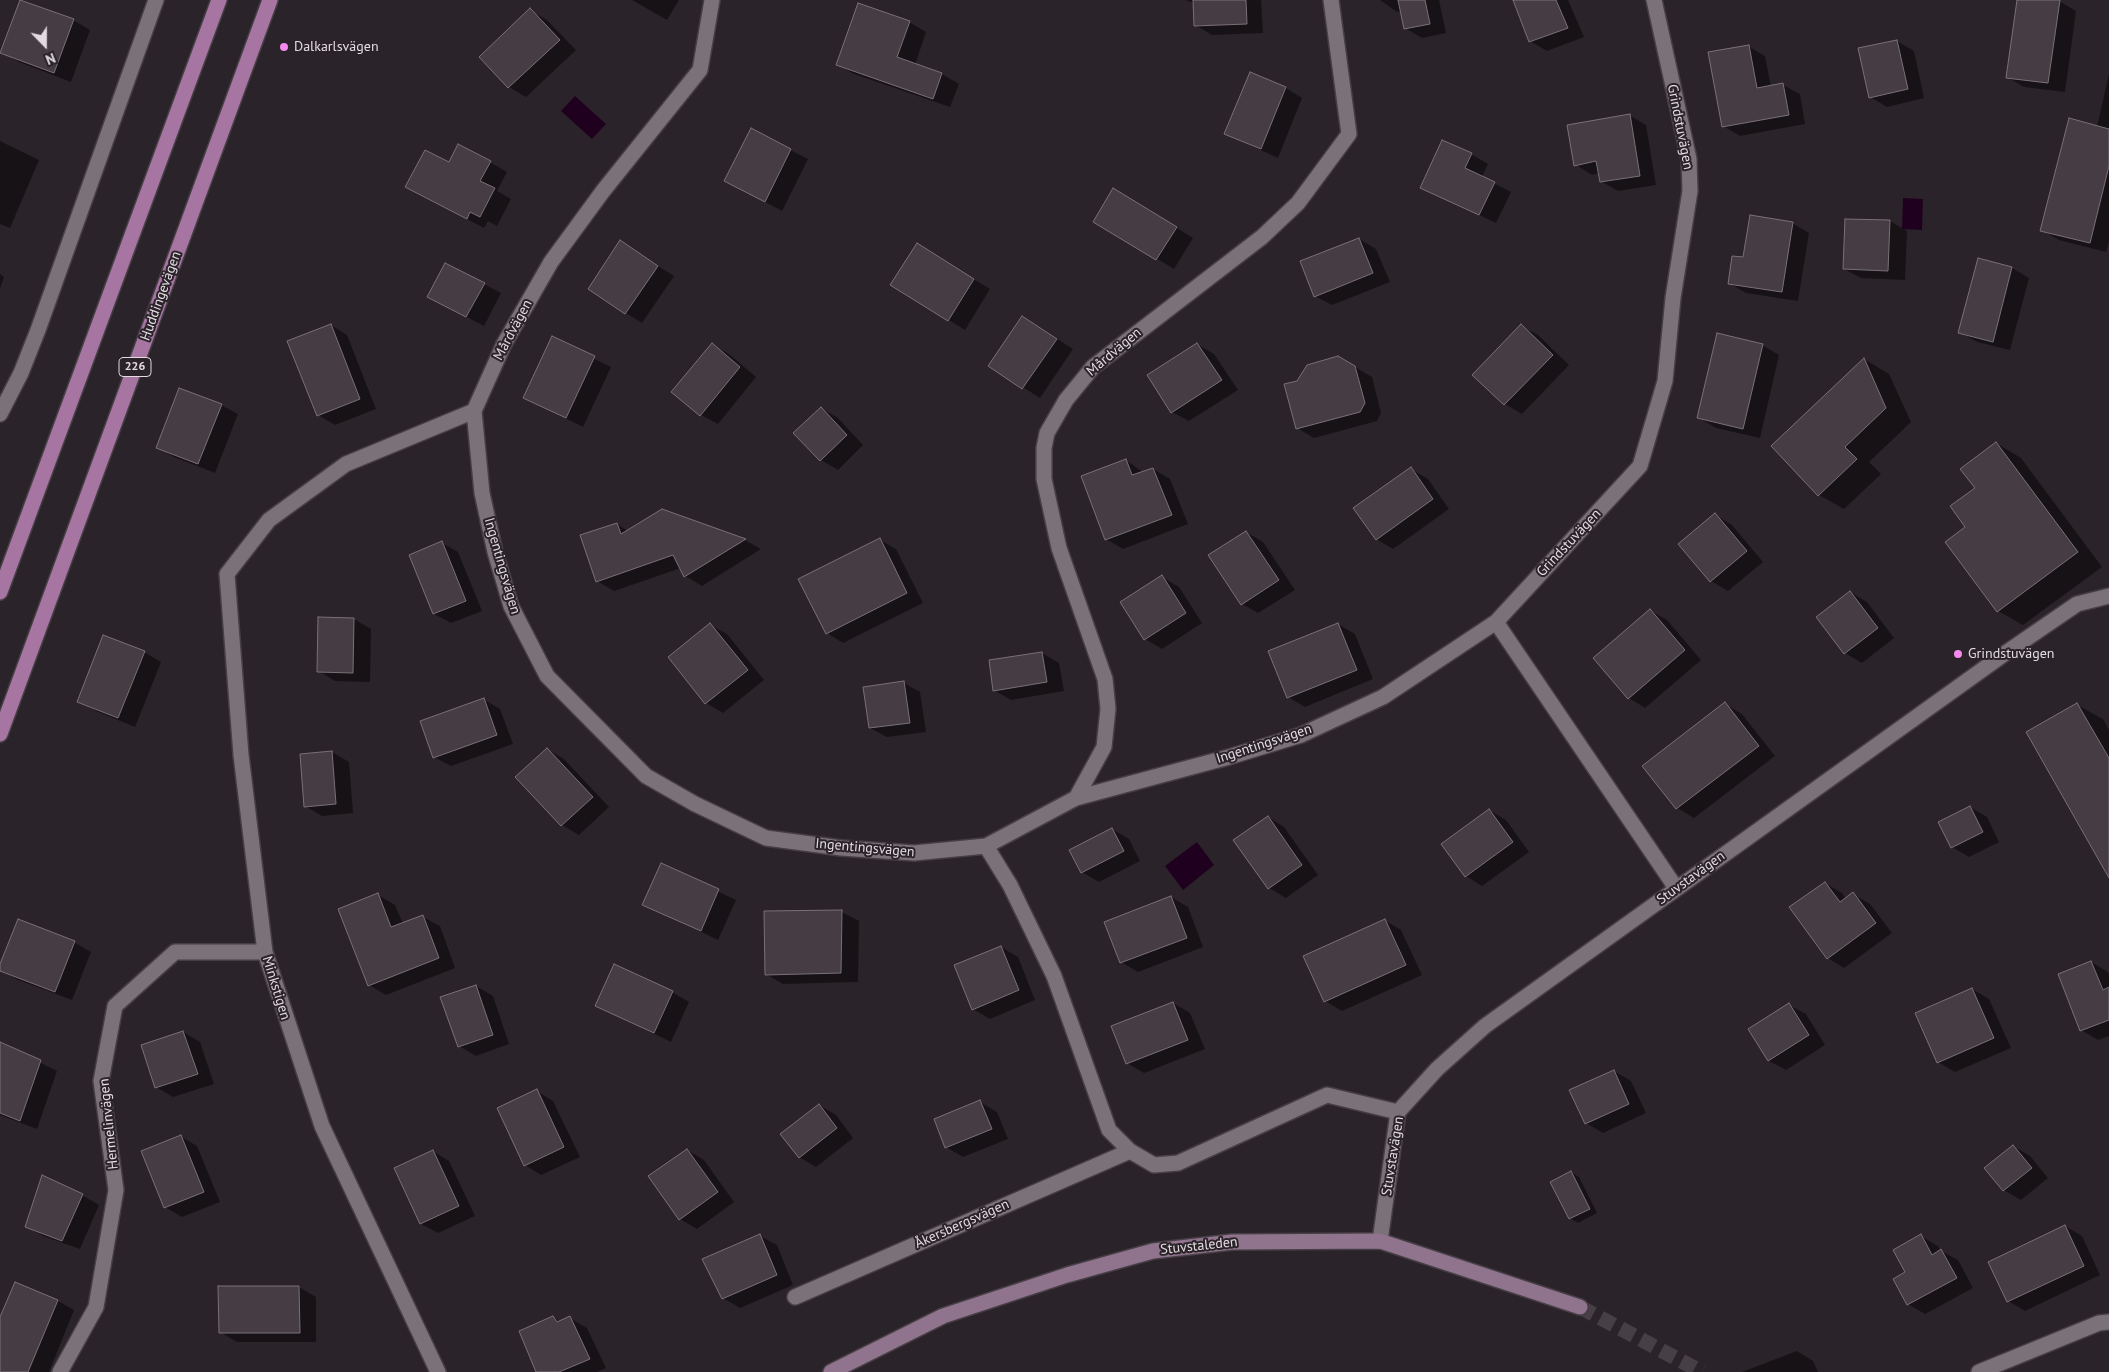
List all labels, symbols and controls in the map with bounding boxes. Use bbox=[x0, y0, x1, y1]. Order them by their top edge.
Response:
north arrow bbox=[20, 20, 70, 70]
place label: Dalkarlsvägen bbox=[294, 39, 379, 55]
marker: Dalkarlsvägen bbox=[278, 41, 290, 53]
text: N bbox=[43, 49, 58, 69]
street label: Grindstuvägen bbox=[1664, 83, 1696, 171]
street label: Huddingevägen bbox=[137, 249, 185, 343]
street label: Mårdvägen bbox=[490, 297, 536, 363]
street label: Mårdvägen bbox=[1083, 324, 1145, 380]
road number: 226 bbox=[119, 358, 151, 377]
street label: Grindstuvägen bbox=[1533, 506, 1605, 580]
street label: Ingentingsvägen bbox=[480, 516, 524, 616]
place label: Grindstuvägen bbox=[1968, 646, 2054, 662]
marker: Grindstuvägen bbox=[1952, 648, 1964, 660]
street label: Ingentingsvägen bbox=[1214, 721, 1314, 767]
street label: Ingentingsvägen bbox=[815, 835, 915, 861]
street label: Stuvstavägen bbox=[1654, 848, 1728, 908]
street label: Minkstigen bbox=[258, 954, 294, 1022]
street label: Hermelinvägen bbox=[96, 1078, 122, 1170]
street label: Stuvstavägen bbox=[1378, 1115, 1408, 1197]
street label: Åkersbergsvägen bbox=[912, 1196, 1012, 1252]
street label: Stuvstaleden bbox=[1160, 1234, 1238, 1258]

